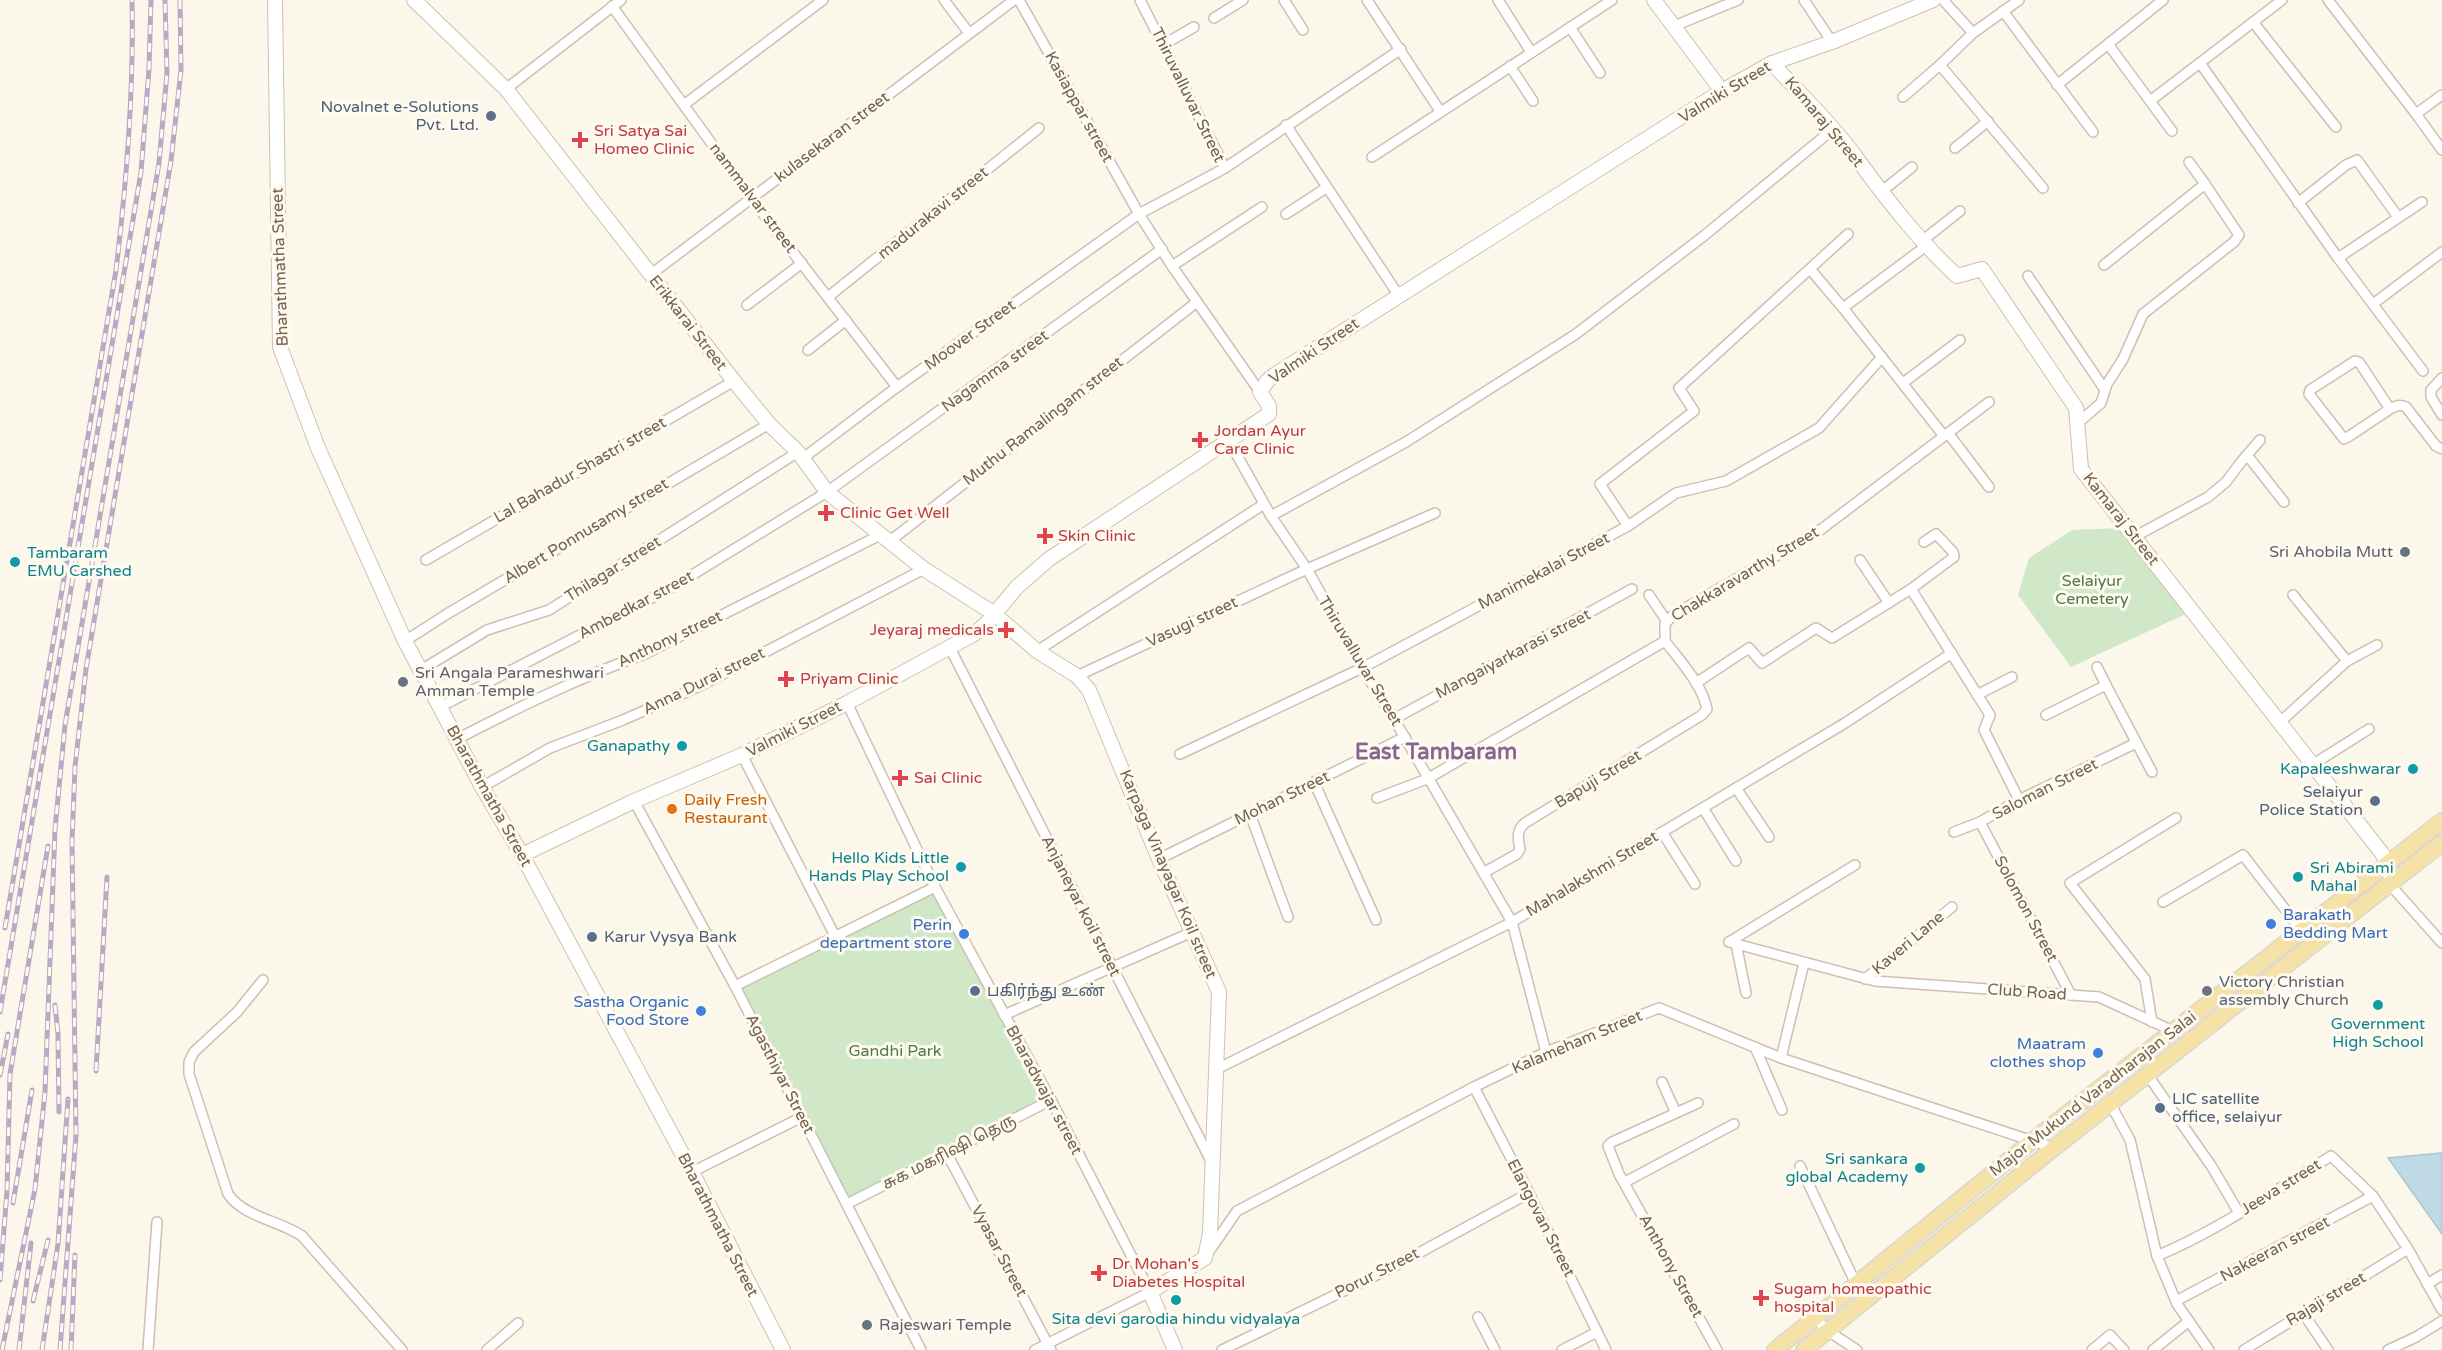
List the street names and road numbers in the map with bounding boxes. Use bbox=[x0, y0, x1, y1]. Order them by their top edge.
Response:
street label: Thiruvalluvar Street bbox=[1147, 24, 1229, 166]
street label: Kasiappar street bbox=[1040, 48, 1118, 166]
street label: Valmiki Street bbox=[1675, 57, 1775, 127]
street label: Kamaraj Street bbox=[1780, 72, 1868, 172]
street label: kulasekaran street bbox=[771, 87, 893, 187]
street label: nammalvar street bbox=[705, 139, 801, 257]
street label: madurakavi street bbox=[874, 162, 992, 264]
street label: Bharathmatha Street bbox=[267, 187, 293, 347]
street label: Erikkarai Street bbox=[645, 271, 731, 375]
street label: Moover Street bbox=[920, 295, 1020, 375]
street label: Valmiki Street bbox=[1265, 314, 1363, 388]
street label: Nagamma street bbox=[938, 325, 1052, 417]
street label: Muthu Ramalingam street bbox=[959, 352, 1127, 490]
street label: Lal Bahadur Shastri street bbox=[490, 412, 670, 528]
street label: Kamaraj Street bbox=[2078, 469, 2164, 569]
street label: Albert Ponnusamy street bbox=[500, 474, 672, 588]
street label: Chakkaravarthy Street bbox=[1667, 522, 1823, 626]
street label: Manimekalai Street bbox=[1475, 528, 1613, 614]
street label: Thilagar street bbox=[561, 531, 665, 607]
street label: Ambedkar street bbox=[575, 566, 697, 644]
street label: Vasugi street bbox=[1143, 592, 1241, 652]
street label: Thiruvalluvar Street bbox=[1313, 593, 1407, 729]
street label: Mangaiyarkarasi street bbox=[1432, 605, 1594, 703]
street label: Anthony street bbox=[614, 606, 726, 672]
street label: Anna Durai street bbox=[640, 643, 768, 719]
street label: Valmiki Street bbox=[743, 696, 845, 762]
street label: Bharathmatha Street bbox=[442, 722, 536, 870]
street label: Bapuji Street bbox=[1551, 745, 1645, 813]
street label: Saloman Street bbox=[1989, 754, 2101, 824]
street label: Mohan Street bbox=[1231, 766, 1333, 830]
street label: Karpaga Vinayagar Koil street bbox=[1115, 767, 1221, 981]
street label: Mahalakshmi Street bbox=[1522, 827, 1662, 921]
street label: Anjaneyar koil street bbox=[1037, 832, 1125, 980]
street label: Solomon Street bbox=[1990, 852, 2062, 966]
street label: Kaveri Lane bbox=[1868, 907, 1948, 979]
street label: Club Road bbox=[1987, 979, 2067, 1005]
street label: Kalameham Street bbox=[1509, 1005, 1645, 1079]
street label: Major Mukund Varadharajan Salai bbox=[1986, 1007, 2200, 1181]
street label: Agasthiyar Street bbox=[741, 1011, 819, 1137]
street label: Bharadwajar street bbox=[1001, 1022, 1087, 1158]
street label: சுக மகரிஷி தெரு bbox=[879, 1110, 1020, 1195]
street label: Bharathmatha Street bbox=[673, 1150, 763, 1300]
street label: Jeeva street bbox=[2237, 1154, 2325, 1220]
street label: Elangovan Street bbox=[1503, 1156, 1579, 1280]
street label: Vyasar Street bbox=[966, 1202, 1032, 1300]
street label: Anthony Street bbox=[1634, 1211, 1708, 1321]
street label: Nakeeran street bbox=[2217, 1212, 2333, 1286]
street label: Porur Street bbox=[1331, 1243, 1423, 1303]
street label: Rajaji street bbox=[2282, 1267, 2370, 1331]

